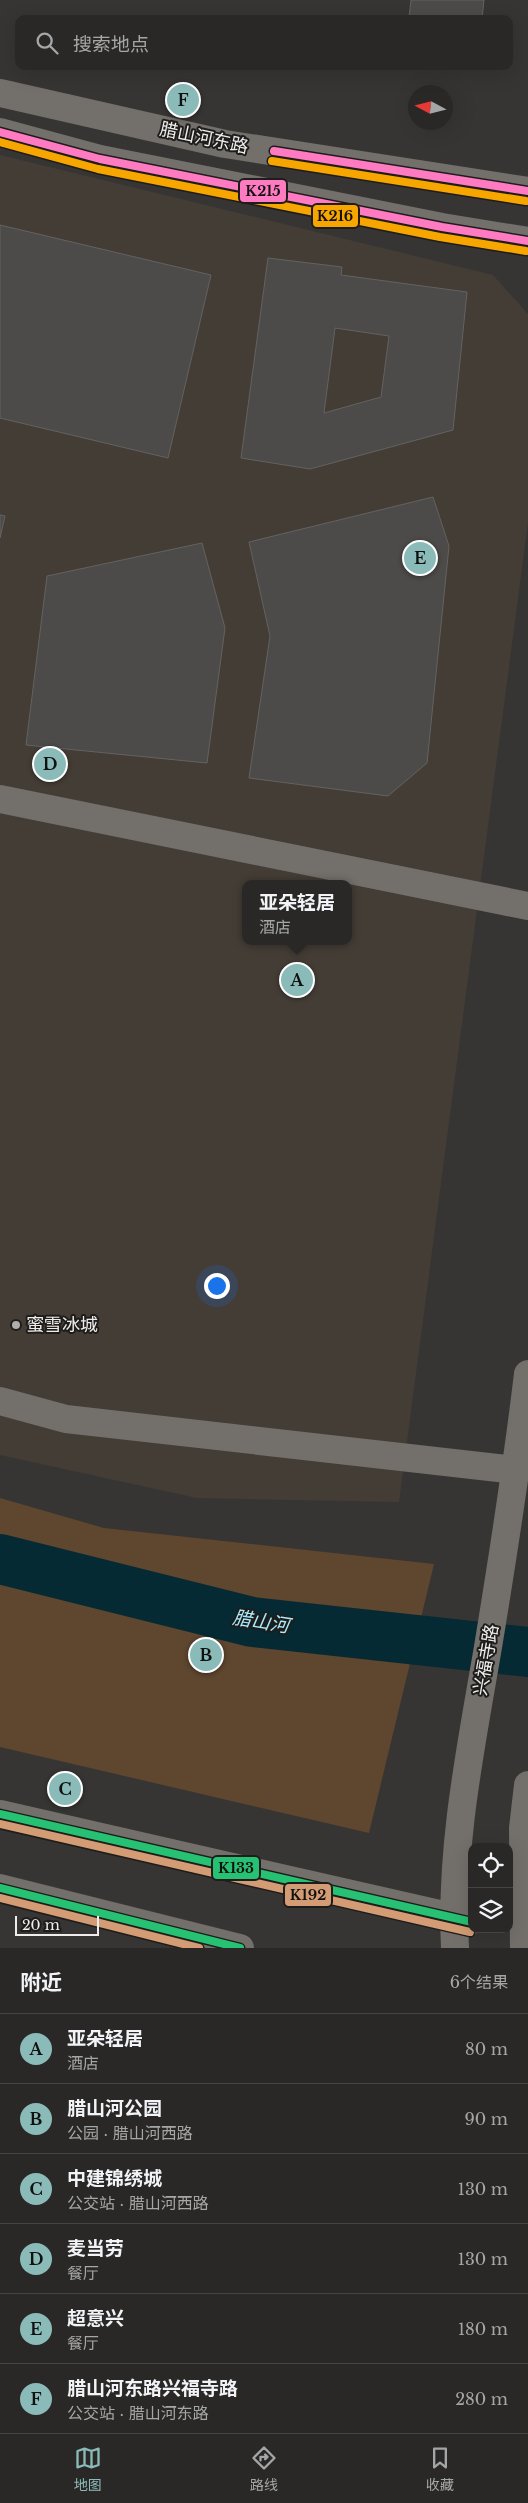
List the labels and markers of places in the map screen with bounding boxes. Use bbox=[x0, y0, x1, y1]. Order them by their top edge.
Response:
pin: F bbox=[167, 81, 199, 119]
pin: E bbox=[404, 539, 436, 577]
pin: D bbox=[34, 745, 66, 783]
pin: A bbox=[281, 961, 313, 999]
place label: 蜜雪冰城 bbox=[26, 1314, 98, 1336]
marker: 蜜雪冰城 bbox=[10, 1319, 22, 1331]
pin: B bbox=[190, 1636, 222, 1674]
pin: C bbox=[49, 1770, 81, 1808]

